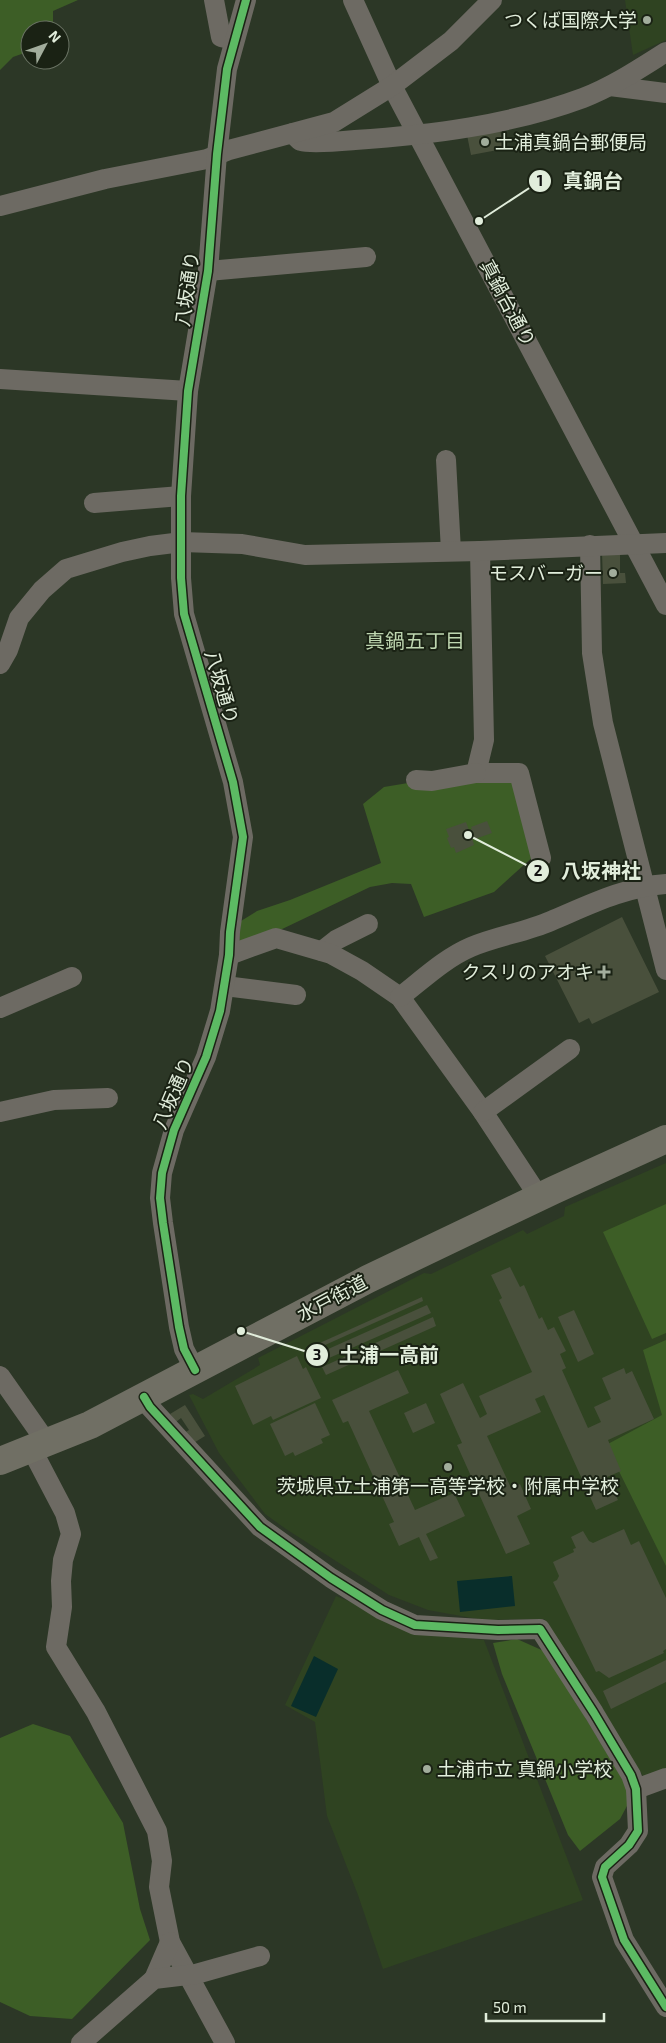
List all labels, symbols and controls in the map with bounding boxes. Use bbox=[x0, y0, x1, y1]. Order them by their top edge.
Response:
place label: つくば国際大学 bbox=[504, 8, 637, 31]
marker: つくば国際大学 bbox=[641, 14, 653, 26]
north arrow bbox=[20, 20, 70, 70]
text: N bbox=[45, 27, 65, 46]
place label: 土浦真鍋台郵便局 bbox=[495, 130, 647, 153]
marker: 土浦真鍋台郵便局 bbox=[479, 136, 491, 148]
callout: 真鍋台 bbox=[528, 163, 633, 198]
text: 真鍋台 bbox=[563, 168, 623, 192]
text: 1 bbox=[537, 171, 543, 189]
street label: 八坂通り bbox=[170, 250, 203, 328]
street label: 真鍋台通り bbox=[476, 255, 541, 350]
place label: モスバーガー bbox=[489, 561, 603, 584]
marker: モスバーガー bbox=[607, 567, 619, 579]
district label: 真鍋五丁目 bbox=[365, 628, 465, 652]
street label: 八坂通り bbox=[201, 647, 244, 727]
callout: 八坂神社 bbox=[526, 853, 651, 888]
text: 八坂神社 bbox=[561, 858, 641, 882]
text: 2 bbox=[534, 861, 543, 879]
place label: クスリのアオキ bbox=[462, 960, 594, 983]
marker: クスリのアオキ bbox=[598, 966, 610, 978]
street label: 八坂通り bbox=[147, 1053, 198, 1132]
street label: 水戸街道 bbox=[293, 1270, 371, 1326]
callout: 土浦一高前 bbox=[304, 1337, 449, 1372]
text: 土浦一高前 bbox=[339, 1342, 439, 1366]
text: 3 bbox=[313, 1345, 321, 1363]
marker: 茨城県立土浦第一高等学校・附属中学校 bbox=[442, 1461, 454, 1473]
place label: 茨城県立土浦第一高等学校・附属中学校 bbox=[277, 1474, 619, 1497]
place label: 土浦市立 真鍋小学校 bbox=[437, 1757, 612, 1780]
marker: 土浦市立 真鍋小学校 bbox=[421, 1763, 433, 1775]
scale bar bbox=[486, 1990, 604, 2022]
text: 50 m bbox=[493, 1998, 527, 2016]

